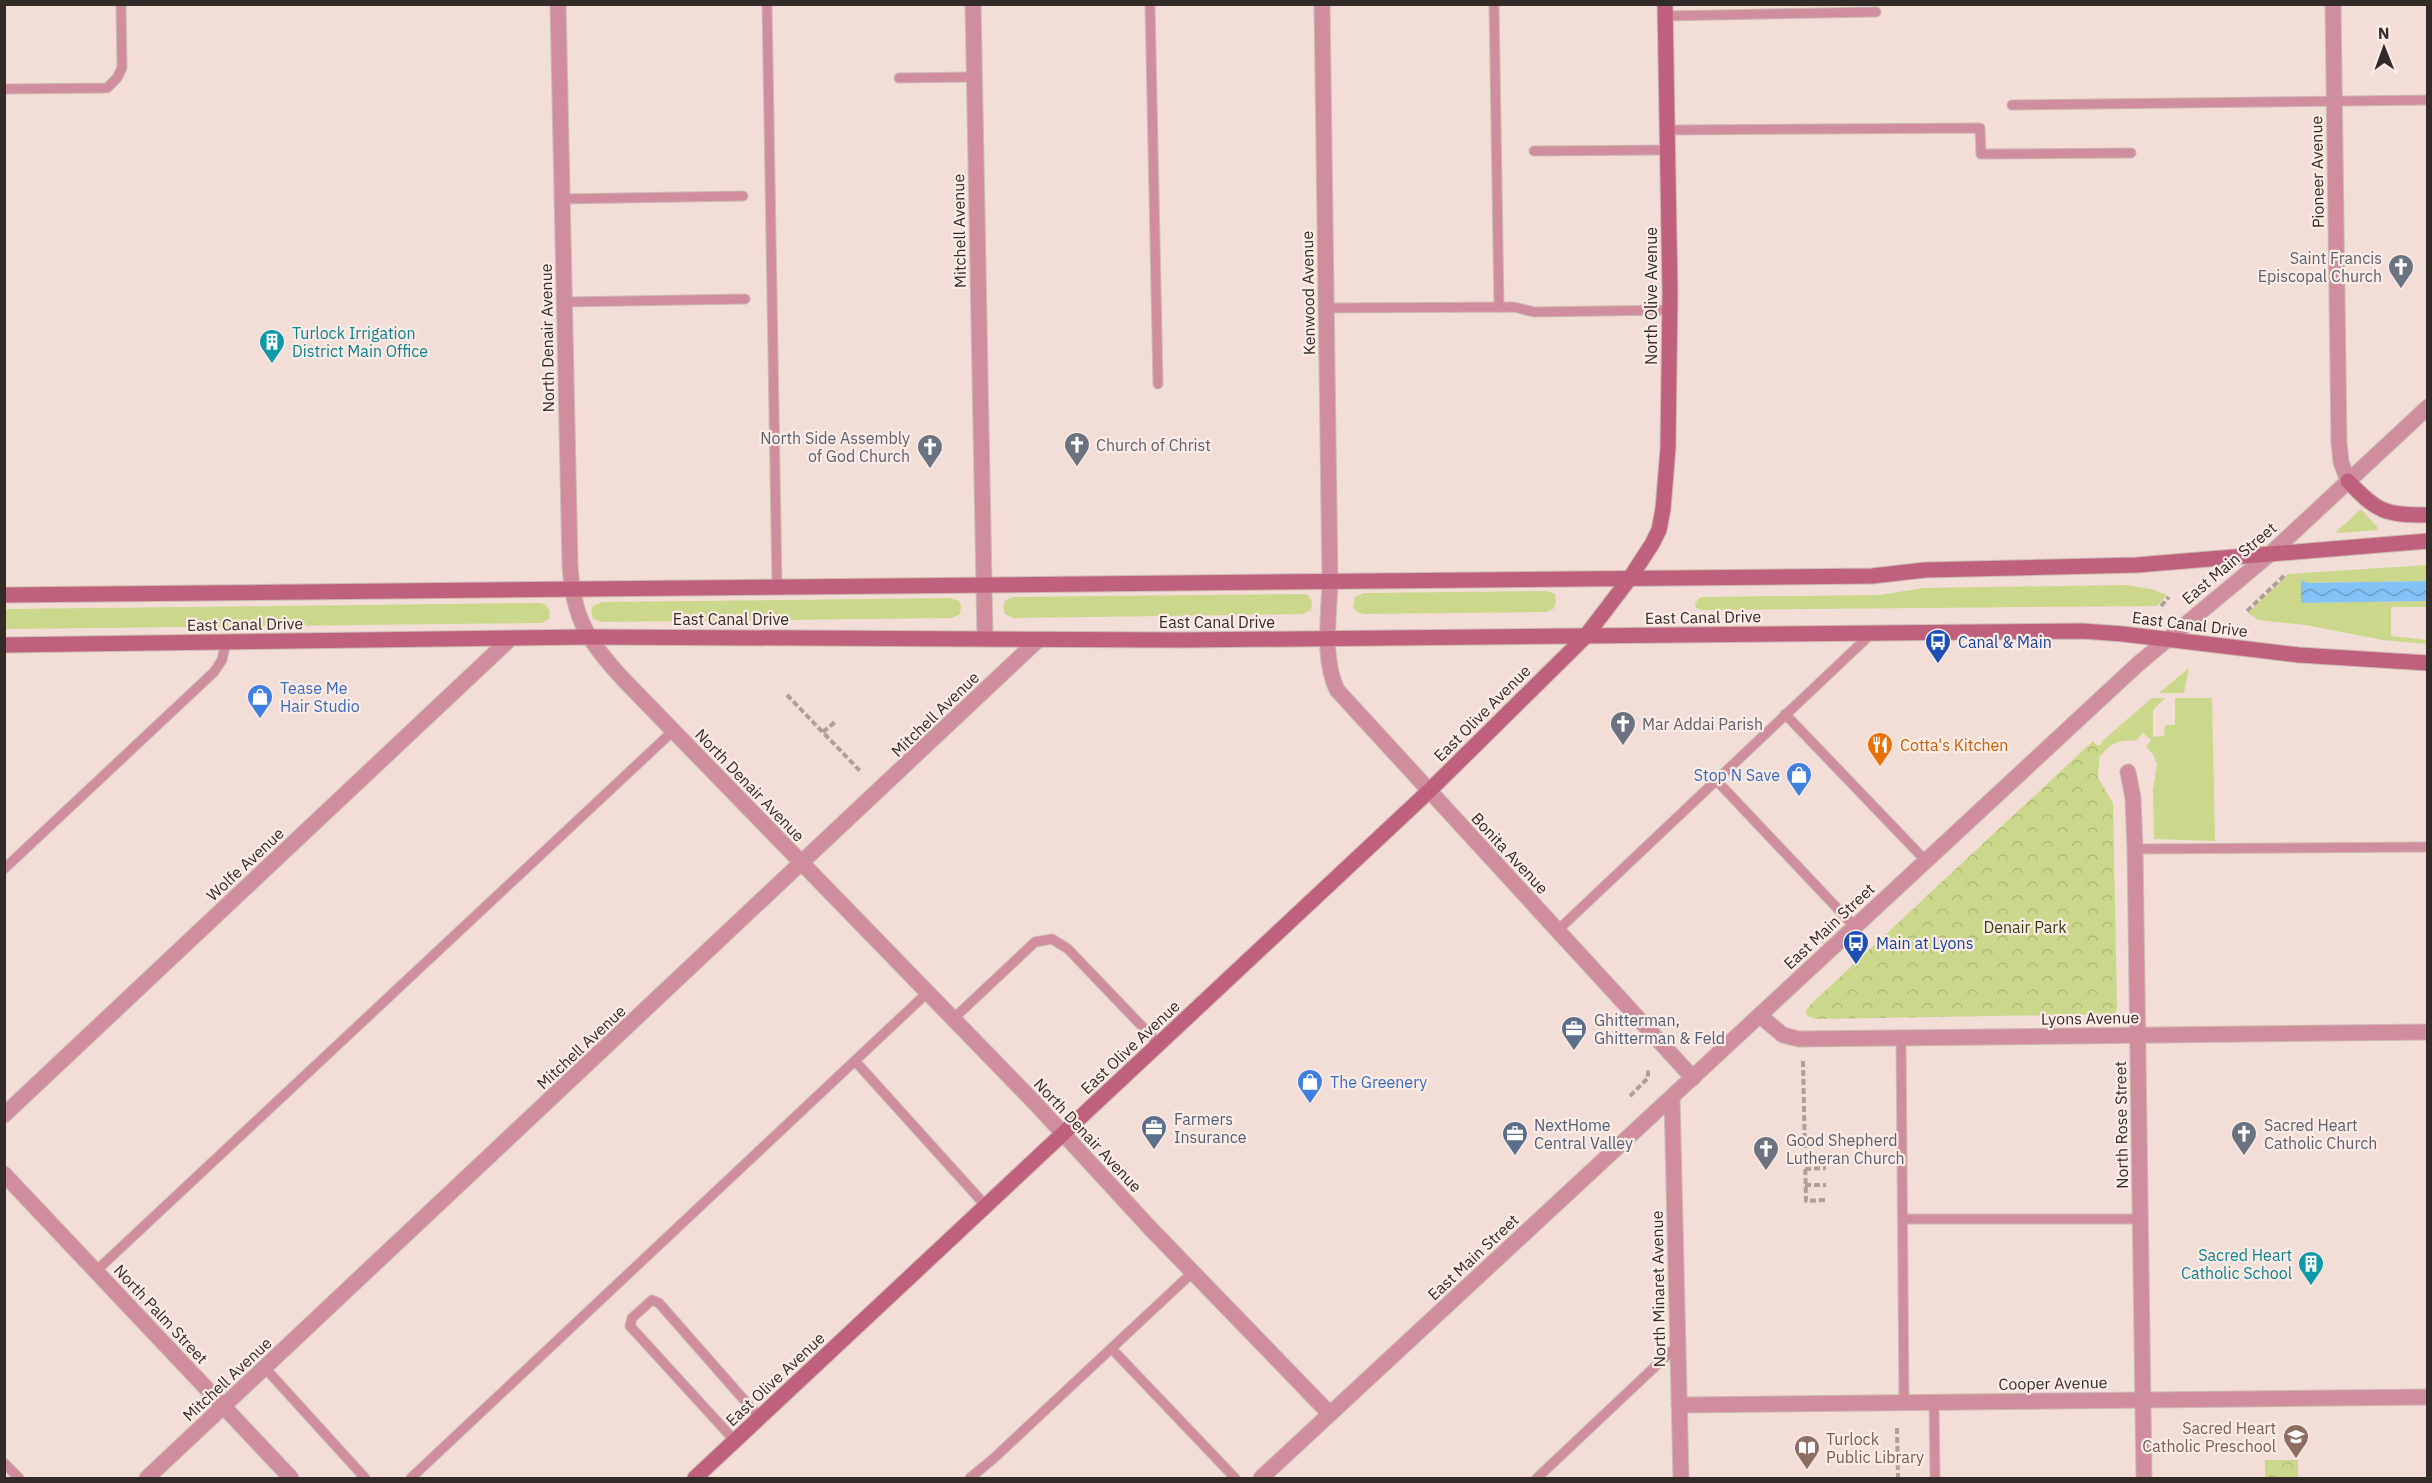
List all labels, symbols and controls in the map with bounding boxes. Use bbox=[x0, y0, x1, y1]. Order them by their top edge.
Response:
north arrow bbox=[2354, 18, 2414, 78]
text: N bbox=[2378, 23, 2390, 43]
street label: Pioneer Avenue bbox=[2306, 115, 2328, 228]
street label: Mitchell Avenue bbox=[948, 173, 970, 288]
street label: North Olive Avenue bbox=[1641, 227, 1661, 365]
street label: Kenwood Avenue bbox=[1297, 231, 1319, 355]
place label: Saint Francis Episcopal Church bbox=[2258, 248, 2382, 286]
church icon: Saint Francis Episcopal Church bbox=[2386, 252, 2416, 290]
street label: North Denair Avenue bbox=[536, 263, 558, 413]
place label: Turlock Irrigation District Main Office bbox=[292, 323, 428, 361]
building icon: Turlock Irrigation District Main Office bbox=[257, 327, 287, 365]
place label: North Side Assembly of God Church bbox=[760, 428, 910, 466]
church icon: Church of Christ bbox=[1062, 430, 1092, 468]
church icon: North Side Assembly of God Church bbox=[915, 432, 945, 470]
place label: Church of Christ bbox=[1096, 435, 1211, 455]
street label: East Main Street bbox=[2178, 518, 2280, 608]
street label: East Canal Drive bbox=[1645, 606, 1762, 628]
street label: East Canal Drive bbox=[2131, 607, 2249, 641]
street label: East Canal Drive bbox=[673, 609, 789, 629]
street label: East Canal Drive bbox=[1159, 612, 1275, 632]
street label: East Canal Drive bbox=[187, 613, 304, 635]
bus stop icon: Canal & Main bbox=[1923, 627, 1953, 665]
place label: Canal & Main bbox=[1958, 632, 2052, 652]
street label: East Olive Avenue bbox=[1430, 660, 1535, 765]
street label: Mitchell Avenue bbox=[887, 667, 983, 761]
place label: Tease Me Hair Studio bbox=[280, 678, 360, 716]
shop icon: Tease Me Hair Studio bbox=[245, 682, 275, 720]
church icon: Mar Addai Parish bbox=[1608, 709, 1638, 747]
place label: Mar Addai Parish bbox=[1642, 714, 1763, 734]
street label: North Denair Avenue bbox=[691, 724, 809, 846]
restaurant icon: Cotta's Kitchen bbox=[1865, 730, 1895, 768]
place label: Cotta's Kitchen bbox=[1900, 735, 2008, 755]
shop icon: Stop N Save bbox=[1784, 760, 1814, 798]
place label: Stop N Save bbox=[1694, 765, 1780, 785]
street label: Bonita Avenue bbox=[1467, 808, 1553, 898]
street label: Wolfe Avenue bbox=[202, 823, 288, 905]
street label: East Main Street bbox=[1779, 879, 1879, 973]
park label: Denair Park bbox=[1983, 917, 2067, 937]
bus stop icon: Main at Lyons bbox=[1841, 928, 1871, 966]
place label: Main at Lyons bbox=[1876, 933, 1973, 953]
street label: East Olive Avenue bbox=[1076, 996, 1184, 1098]
street label: Mitchell Avenue bbox=[532, 1001, 630, 1093]
street label: Lyons Avenue bbox=[2041, 1007, 2140, 1029]
place label: Ghitterman, Ghitterman & Feld bbox=[1594, 1010, 1725, 1048]
office icon: Ghitterman, Ghitterman & Feld bbox=[1559, 1014, 1589, 1052]
street label: North Rose Street bbox=[2110, 1061, 2132, 1189]
shop icon: The Greenery bbox=[1295, 1067, 1325, 1105]
place label: The Greenery bbox=[1330, 1072, 1427, 1092]
street label: North Denair Avenue bbox=[1030, 1074, 1146, 1196]
place label: Farmers Insurance bbox=[1174, 1109, 1247, 1147]
office icon: Farmers Insurance bbox=[1139, 1113, 1169, 1151]
place label: NextHome Central Valley bbox=[1534, 1115, 1633, 1153]
place label: Sacred Heart Catholic Church bbox=[2264, 1115, 2377, 1153]
office icon: NextHome Central Valley bbox=[1500, 1119, 1530, 1157]
church icon: Sacred Heart Catholic Church bbox=[2229, 1119, 2259, 1157]
place label: Good Shepherd Lutheran Church bbox=[1786, 1130, 1905, 1168]
church icon: Good Shepherd Lutheran Church bbox=[1751, 1134, 1781, 1172]
street label: East Main Street bbox=[1423, 1210, 1523, 1304]
street label: North Minaret Avenue bbox=[1647, 1210, 1669, 1368]
place label: Sacred Heart Catholic School bbox=[2181, 1245, 2292, 1283]
building icon: Sacred Heart Catholic School bbox=[2296, 1249, 2326, 1287]
street label: North Palm Street bbox=[110, 1260, 212, 1368]
street label: East Olive Avenue bbox=[721, 1328, 829, 1430]
street label: Mitchell Avenue bbox=[178, 1333, 276, 1425]
street label: Cooper Avenue bbox=[1998, 1372, 2108, 1394]
place label: Sacred Heart Catholic Preschool bbox=[2142, 1418, 2276, 1456]
school or university icon: Sacred Heart Catholic Preschool bbox=[2281, 1422, 2311, 1460]
place label: Turlock Public Library bbox=[1826, 1429, 1924, 1467]
library icon: Turlock Public Library bbox=[1792, 1433, 1822, 1471]

